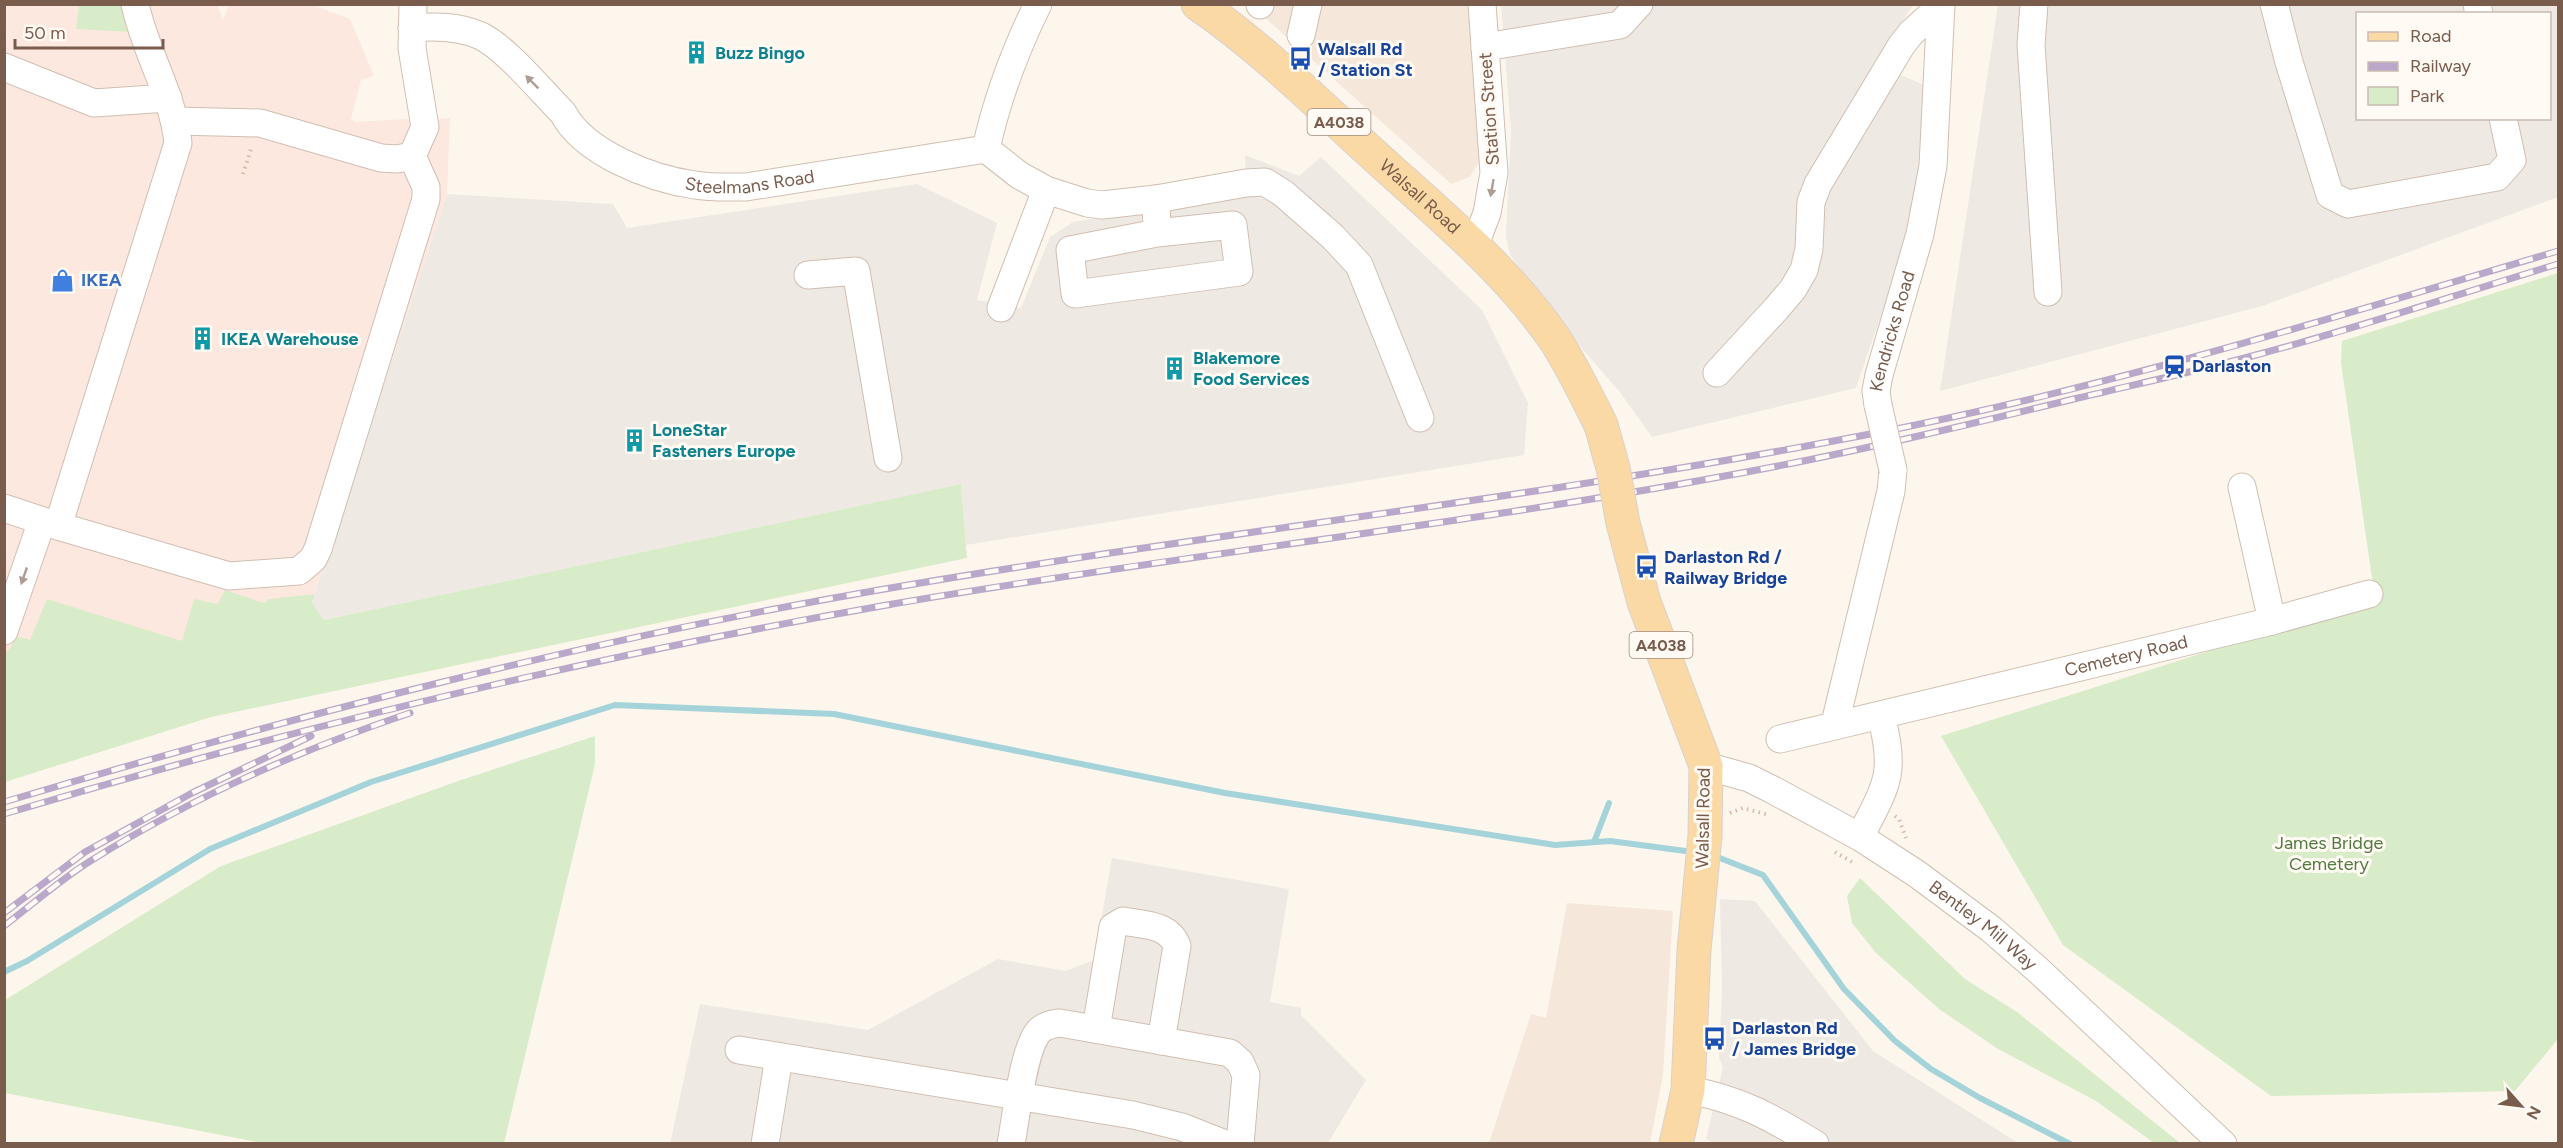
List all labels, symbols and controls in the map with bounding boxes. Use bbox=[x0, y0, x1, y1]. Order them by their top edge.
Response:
scale bar bbox=[15, 12, 164, 50]
legend bbox=[2356, 12, 2551, 120]
text: 50 m bbox=[24, 22, 66, 44]
text: Road bbox=[2410, 25, 2451, 47]
place label: Walsall Rd / Station St bbox=[1318, 38, 1413, 81]
building icon: Buzz Bingo bbox=[684, 40, 710, 66]
place label: Buzz Bingo bbox=[715, 42, 805, 64]
bus stop icon: Walsall Rd / Station St bbox=[1287, 46, 1313, 72]
street label: Station Street bbox=[1474, 52, 1504, 166]
text: Railway bbox=[2410, 55, 2472, 77]
one-way arrow bbox=[526, 76, 540, 90]
text: Park bbox=[2410, 85, 2445, 107]
road number: A4038 bbox=[1308, 109, 1370, 135]
street label: Walsall Road bbox=[1375, 154, 1465, 239]
street label: Steelmans Road bbox=[683, 165, 816, 199]
one-way arrow bbox=[1487, 179, 1496, 198]
shop icon: IKEA bbox=[50, 267, 76, 293]
street label: Kendricks Road bbox=[1865, 268, 1920, 393]
place label: IKEA bbox=[81, 269, 122, 291]
building icon: IKEA Warehouse bbox=[190, 326, 216, 352]
place label: IKEA Warehouse bbox=[221, 328, 359, 350]
place label: Blakemore Food Services bbox=[1193, 347, 1310, 390]
station icon: Darlaston bbox=[2161, 353, 2187, 379]
building icon: Blakemore Food Services bbox=[1162, 355, 1188, 381]
place label: Darlaston bbox=[2192, 355, 2271, 377]
place label: LoneStar Fasteners Europe bbox=[652, 419, 795, 462]
building icon: LoneStar Fasteners Europe bbox=[621, 427, 647, 453]
place label: Darlaston Rd / Railway Bridge bbox=[1664, 546, 1787, 589]
bus stop icon: Darlaston Rd / Railway Bridge bbox=[1633, 554, 1659, 580]
one-way arrow bbox=[18, 567, 28, 585]
street label: Cemetery Road bbox=[2062, 631, 2190, 681]
road number: A4038 bbox=[1630, 632, 1692, 658]
street label: Walsall Road bbox=[1691, 767, 1715, 869]
park label: James Bridge Cemetery bbox=[2275, 832, 2383, 875]
street label: Bentley Mill Way bbox=[1925, 876, 2042, 975]
place label: Darlaston Rd / James Bridge bbox=[1732, 1017, 1856, 1060]
bus stop icon: Darlaston Rd / James Bridge bbox=[1701, 1025, 1727, 1051]
north arrow bbox=[2491, 1076, 2551, 1136]
text: N bbox=[2523, 1103, 2545, 1123]

